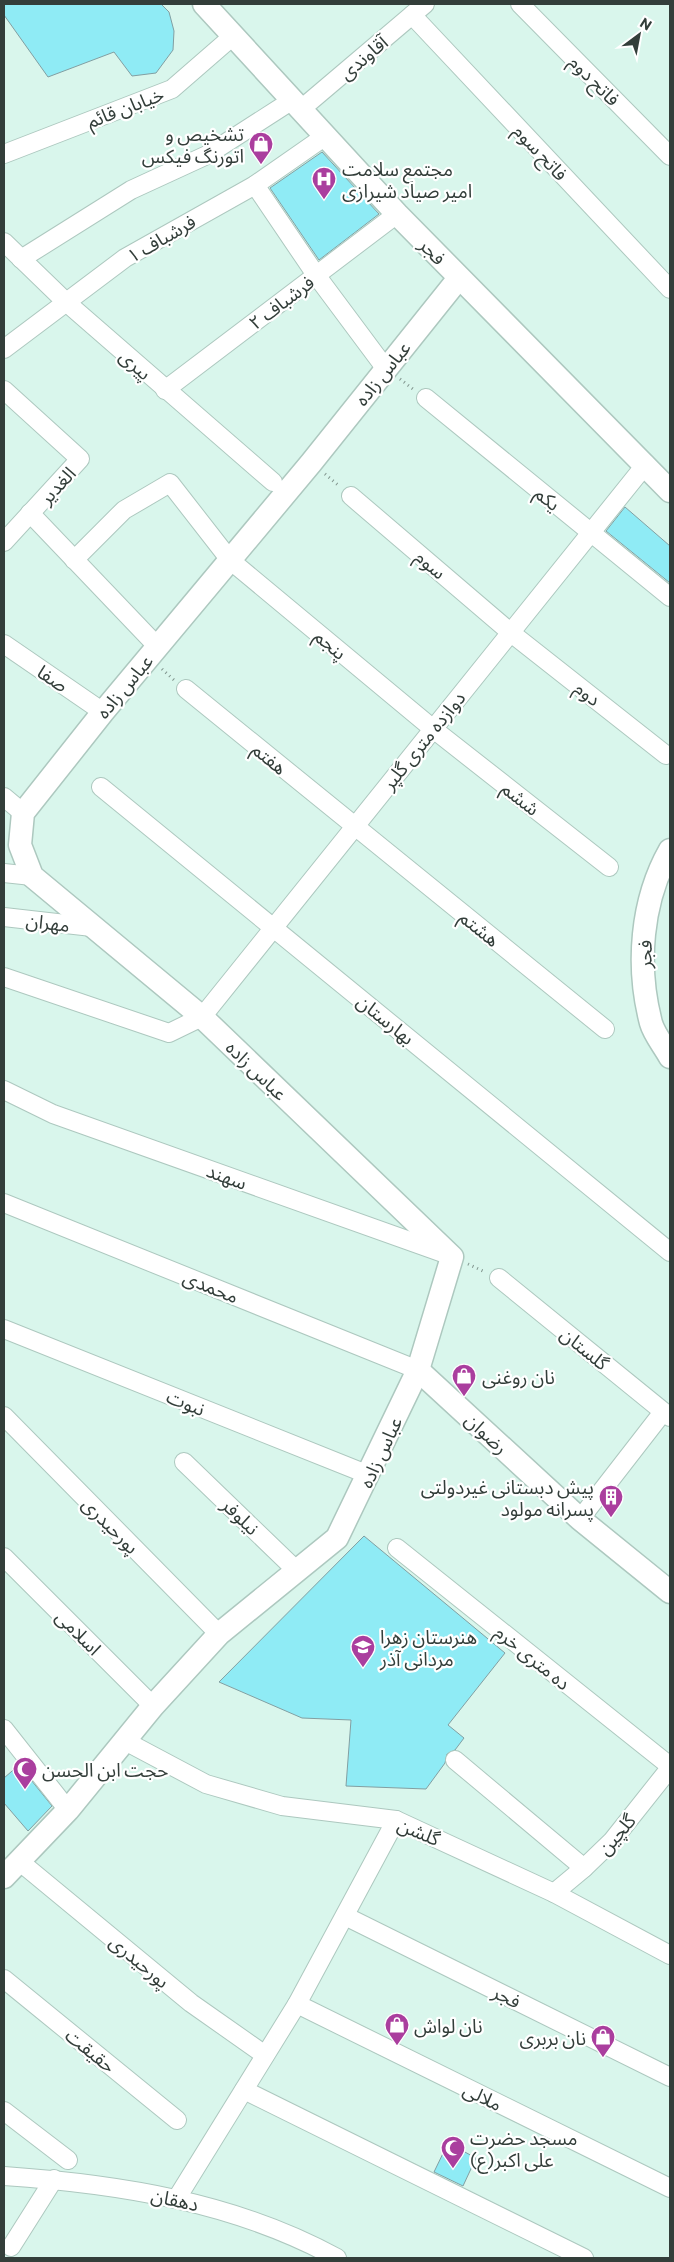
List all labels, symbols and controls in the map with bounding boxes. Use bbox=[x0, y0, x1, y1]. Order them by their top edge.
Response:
north arrow bbox=[614, 10, 664, 60]
text: N bbox=[637, 14, 655, 34]
street label: آقاوندی bbox=[334, 29, 394, 85]
street label: فاتح دوم bbox=[562, 50, 625, 113]
street label: خیابان قائم bbox=[83, 82, 168, 136]
street label: فاتح سوم bbox=[506, 119, 573, 188]
place label: تشخیص و اتورنگ فیکس bbox=[142, 122, 244, 168]
shop icon: تشخیص و اتورنگ فیکس bbox=[248, 131, 274, 165]
place label: مجتمع سلامت امیر صیاد شیرازی bbox=[342, 157, 472, 203]
hospital icon: مجتمع سلامت امیر صیاد شیرازی bbox=[311, 166, 337, 200]
street label: فرشباف ۱ bbox=[123, 209, 200, 268]
street label: فجر bbox=[414, 232, 451, 270]
street label: فرشباف ۲ bbox=[244, 270, 319, 335]
street label: عباس زاده bbox=[349, 336, 416, 410]
street label: پیری bbox=[114, 344, 157, 386]
street label: الغدیر bbox=[33, 462, 81, 510]
street label: یکم bbox=[528, 481, 565, 518]
street label: سوم bbox=[408, 545, 451, 586]
street label: پنجم bbox=[308, 624, 352, 667]
street label: عباس زاده bbox=[91, 649, 158, 723]
street label: صفا bbox=[33, 659, 73, 697]
street label: دوم bbox=[568, 676, 606, 713]
street label: دوازده متری گلپر bbox=[376, 686, 471, 796]
street label: هفتم bbox=[245, 737, 292, 782]
street label: ششم bbox=[495, 776, 545, 823]
street label: هشتم bbox=[453, 905, 505, 954]
street label: مهران bbox=[25, 908, 71, 937]
street label: فجر bbox=[632, 940, 657, 969]
street label: بهارستان bbox=[352, 989, 419, 1050]
street label: عباس زاده bbox=[221, 1035, 292, 1105]
street label: سهند bbox=[204, 1158, 250, 1194]
street label: محمدی bbox=[180, 1265, 242, 1307]
street label: گلستان bbox=[556, 1322, 615, 1375]
shop icon: نان روغنی bbox=[451, 1363, 477, 1397]
place label: نان روغنی bbox=[482, 1365, 555, 1389]
street label: نبوت bbox=[163, 1384, 209, 1421]
street label: رضوان bbox=[460, 1408, 513, 1459]
street label: عباس زاده bbox=[354, 1413, 407, 1492]
place label: پیش دبستانی غیردولتی پسرانه مولود bbox=[421, 1475, 594, 1522]
building icon: پیش دبستانی غیردولتی پسرانه مولود bbox=[598, 1484, 624, 1518]
street label: پورحیدری bbox=[76, 1492, 144, 1560]
street label: نیلوفر bbox=[216, 1492, 264, 1540]
street label: اسلامی bbox=[51, 1605, 106, 1660]
street label: ده متری خرم bbox=[488, 1620, 575, 1697]
place label: هنرستان زهرا مردانی آذر bbox=[379, 1625, 477, 1671]
school or university icon: هنرستان زهرا مردانی آذر bbox=[350, 1634, 376, 1668]
mosque icon: حجت ابن الحسن bbox=[12, 1756, 38, 1790]
place label: حجت ابن الحسن bbox=[42, 1758, 168, 1782]
street label: گلچین bbox=[592, 1808, 642, 1860]
street label: گلشن bbox=[394, 1812, 445, 1851]
street label: پورحیدری bbox=[104, 1929, 174, 1994]
street label: فجر bbox=[488, 1979, 525, 2013]
shop icon: نان لواش bbox=[384, 2012, 410, 2046]
place label: نان لواش bbox=[414, 2014, 483, 2038]
street label: حقیقت bbox=[61, 2023, 121, 2077]
shop icon: نان بربری bbox=[590, 2024, 616, 2058]
place label: نان بربری bbox=[520, 2026, 586, 2050]
street label: ملالی bbox=[459, 2077, 506, 2116]
place label: مسجد حضرت علی اکبر(ع) bbox=[470, 2126, 578, 2174]
mosque icon: مسجد حضرت علی اکبر(ع) bbox=[440, 2135, 466, 2169]
street label: دهقان bbox=[149, 2183, 201, 2215]

